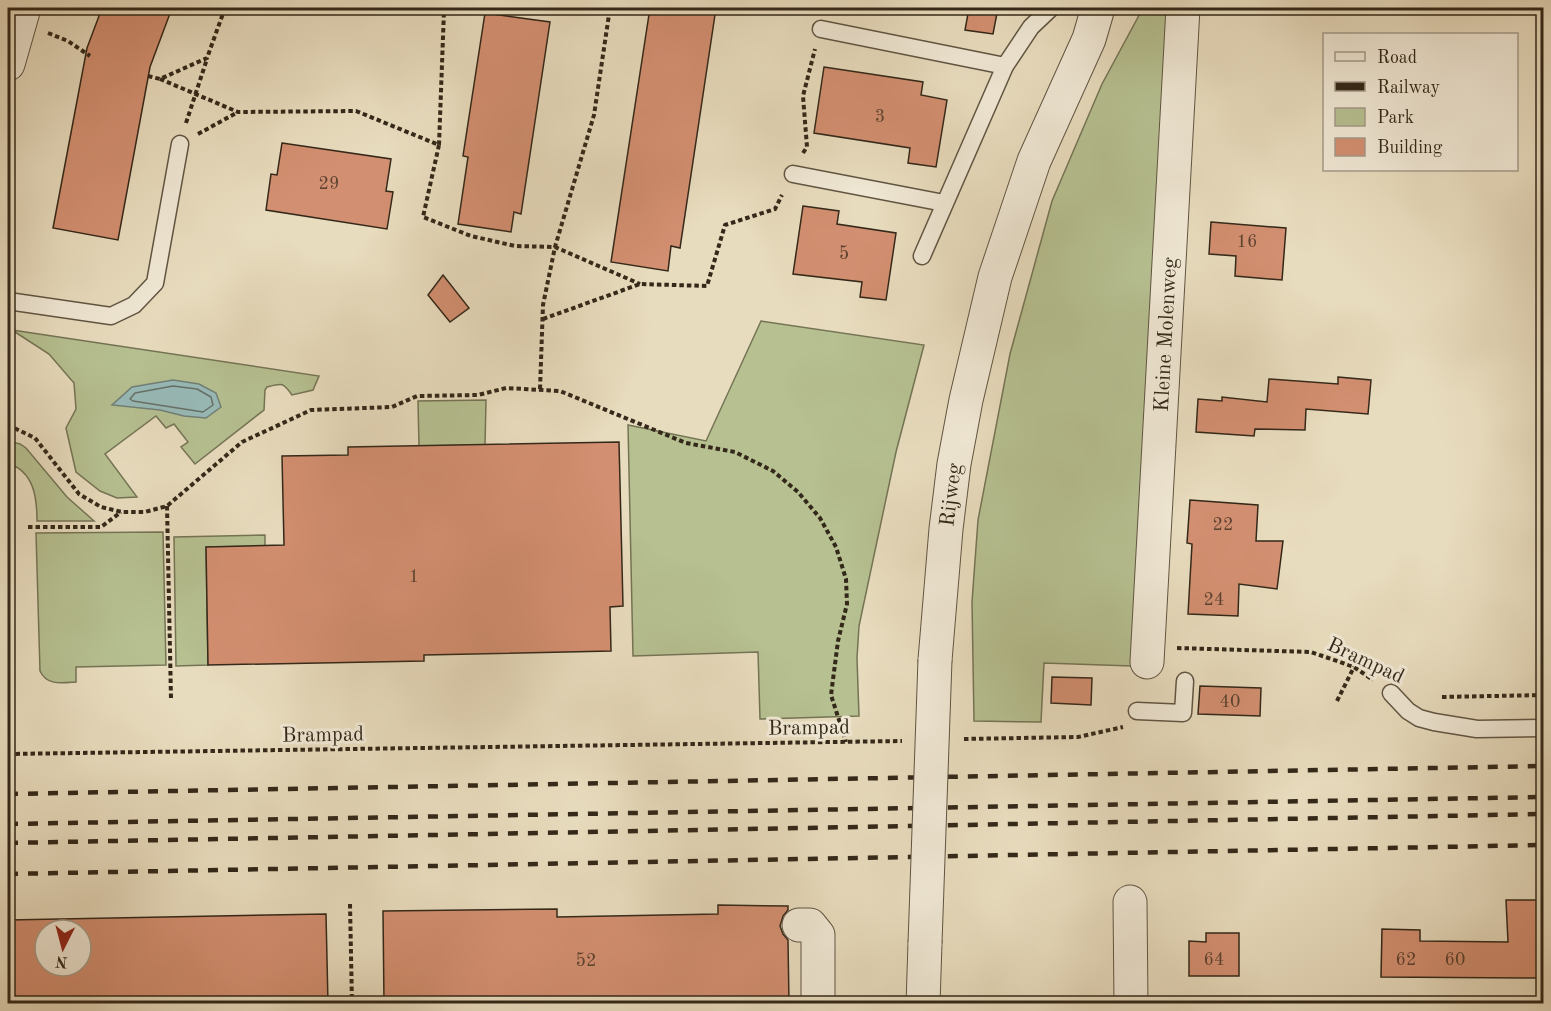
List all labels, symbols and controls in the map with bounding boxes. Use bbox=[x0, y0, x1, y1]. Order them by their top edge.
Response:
legend bbox=[1323, 33, 1518, 171]
text: Road bbox=[1377, 49, 1417, 67]
text: Railway bbox=[1377, 79, 1440, 97]
house number: 3 bbox=[875, 108, 885, 126]
text: Park bbox=[1377, 109, 1414, 127]
text: Building bbox=[1377, 139, 1443, 157]
house number: 29 bbox=[319, 175, 339, 193]
house number: 16 bbox=[1237, 233, 1257, 251]
house number: 5 bbox=[839, 245, 849, 263]
street label: Kleine Molenweg bbox=[1152, 256, 1181, 412]
street label: Rijweg bbox=[937, 461, 966, 528]
house number: 22 bbox=[1213, 516, 1233, 534]
house number: 1 bbox=[409, 568, 419, 586]
house number: 24 bbox=[1204, 591, 1224, 609]
street label: Brampad bbox=[1324, 634, 1407, 688]
house number: 40 bbox=[1220, 693, 1240, 711]
street label: Brampad bbox=[768, 717, 850, 740]
street label: Brampad bbox=[282, 724, 364, 747]
north arrow bbox=[33, 918, 93, 978]
house number: 64 bbox=[1204, 951, 1224, 969]
house number: 62 bbox=[1396, 951, 1416, 969]
house number: 60 bbox=[1445, 951, 1465, 969]
text: N bbox=[54, 952, 69, 970]
house number: 52 bbox=[576, 952, 596, 970]

